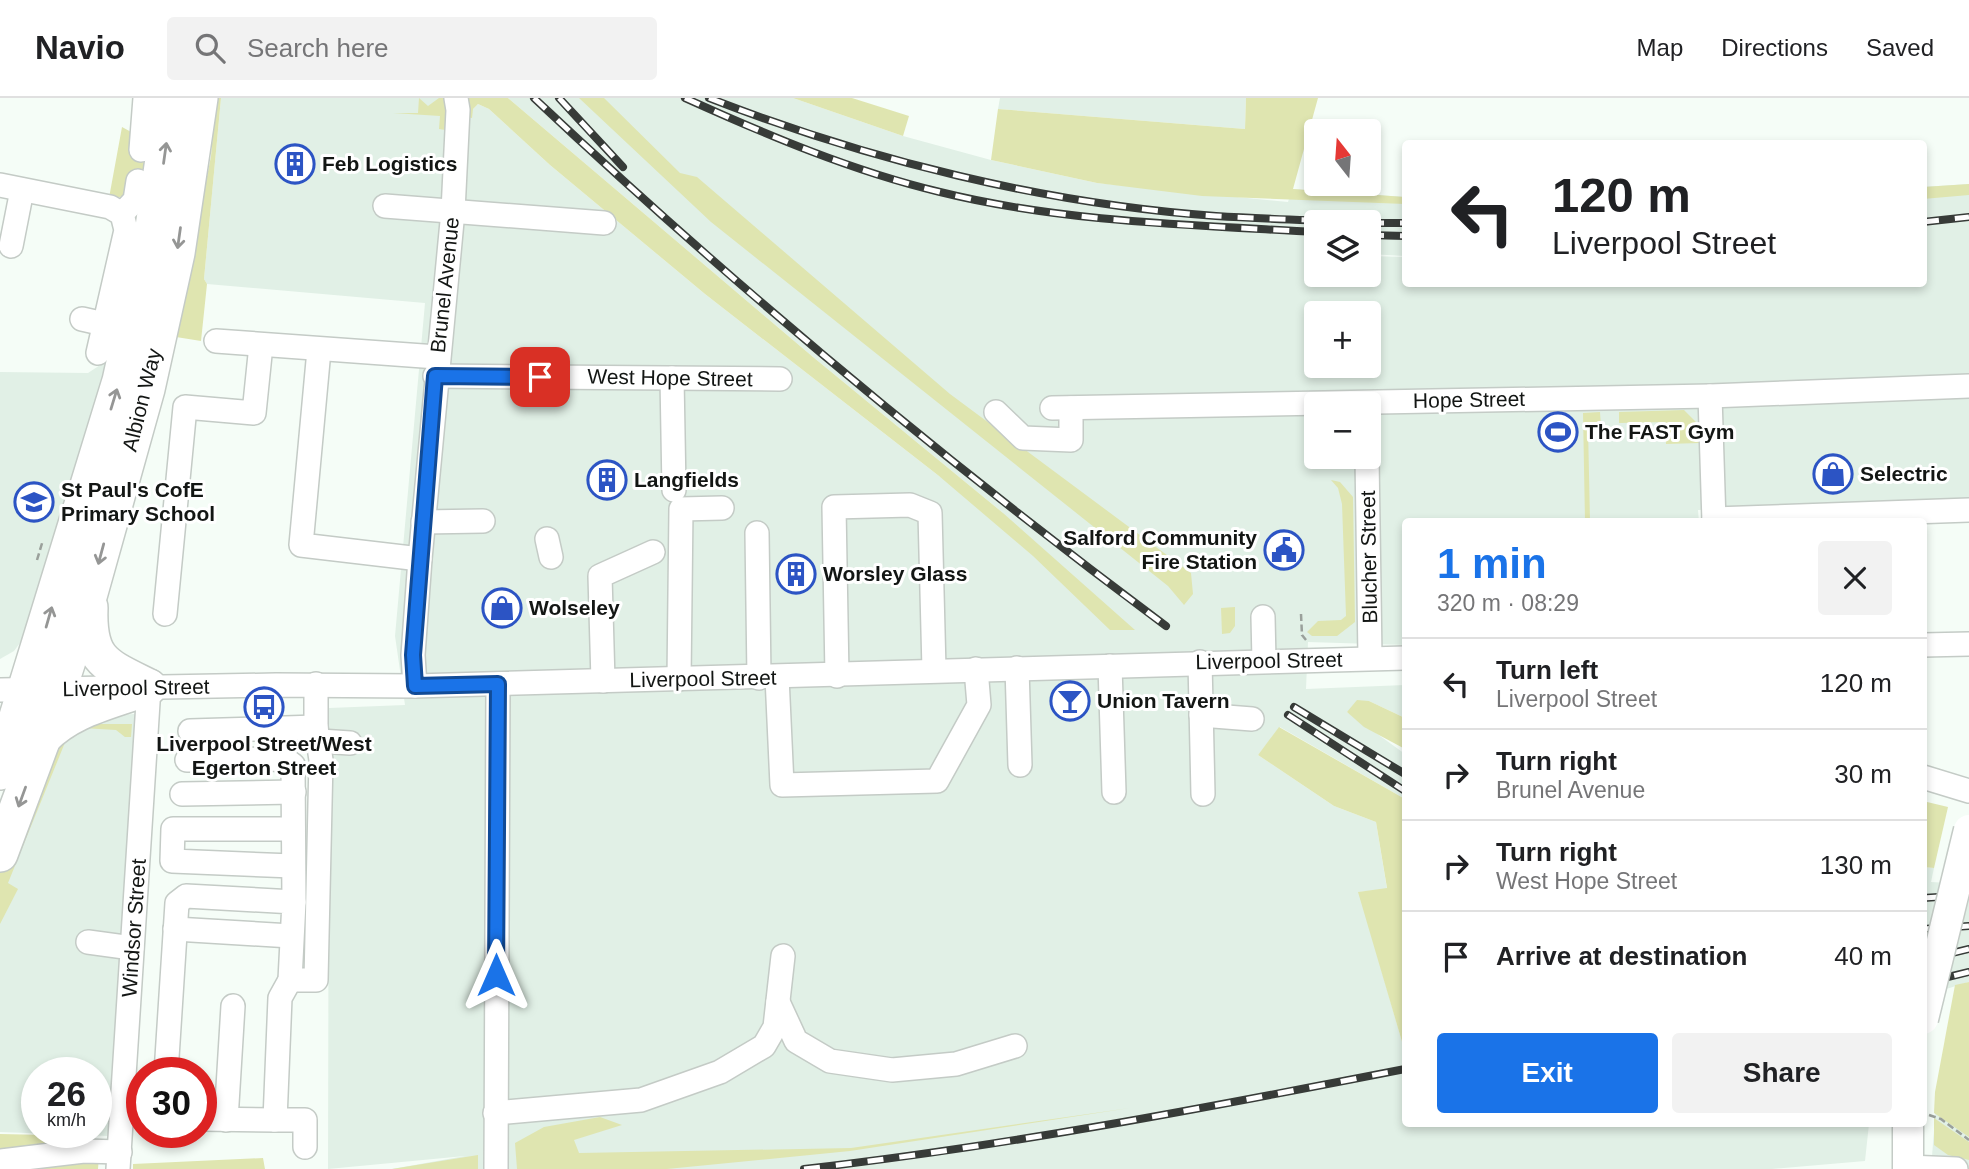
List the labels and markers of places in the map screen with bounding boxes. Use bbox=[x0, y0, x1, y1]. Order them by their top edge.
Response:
building icon: Feb Logistics bbox=[274, 143, 316, 185]
place label: Feb Logistics bbox=[322, 152, 457, 175]
pin bbox=[510, 347, 570, 407]
sports icon: The FAST Gym bbox=[1537, 411, 1579, 453]
place label: The FAST Gym bbox=[1585, 420, 1734, 443]
shop icon: Selectric bbox=[1812, 453, 1854, 495]
building icon: Langfields bbox=[586, 459, 628, 501]
place label: Selectric bbox=[1860, 462, 1948, 485]
place label: Langfields bbox=[634, 468, 739, 491]
place label: St Paul's CofE Primary School bbox=[61, 478, 215, 525]
school or university icon: St Paul's CofE Primary School bbox=[13, 481, 55, 523]
place label: Salford Community Fire Station bbox=[1063, 526, 1257, 573]
public building icon: Salford Community Fire Station bbox=[1263, 529, 1305, 571]
building icon: Worsley Glass bbox=[775, 553, 817, 595]
place label: Worsley Glass bbox=[823, 562, 967, 585]
shop icon: Wolseley bbox=[481, 587, 523, 629]
place label: Wolseley bbox=[529, 596, 620, 619]
bar icon: Union Tavern bbox=[1049, 680, 1091, 722]
bus stop icon: Liverpool Street/West Egerton Street bbox=[243, 686, 285, 728]
place label: Union Tavern bbox=[1097, 689, 1230, 712]
place label: Liverpool Street/West Egerton Street bbox=[156, 732, 372, 779]

